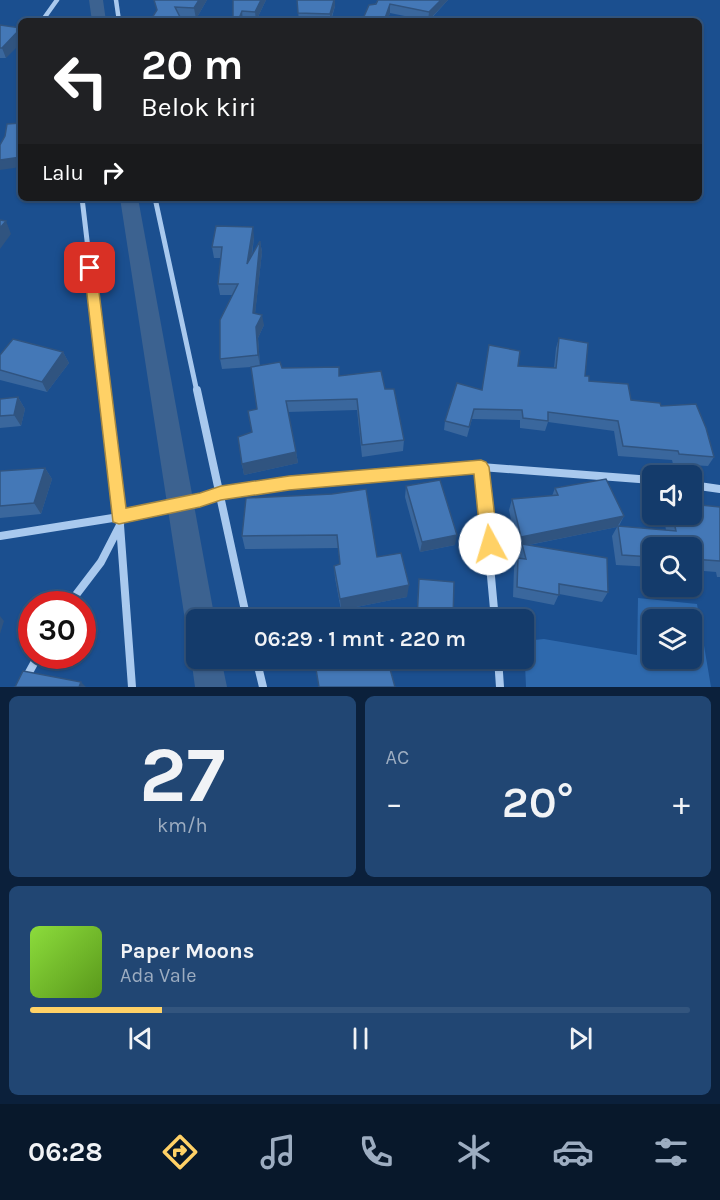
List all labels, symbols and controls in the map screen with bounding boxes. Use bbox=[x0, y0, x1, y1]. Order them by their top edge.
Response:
text: 20 m bbox=[141, 40, 243, 90]
icon: left bbox=[42, 42, 120, 120]
text: Belok kiri bbox=[141, 91, 257, 123]
icon: right bbox=[96, 156, 129, 189]
text: Lalu bbox=[42, 160, 84, 186]
pin bbox=[64, 242, 115, 293]
icon: arrive bbox=[73, 251, 106, 284]
map controls bbox=[642, 465, 702, 669]
button: sound bbox=[642, 465, 702, 525]
position arrow bbox=[458, 512, 522, 576]
button: search bbox=[642, 537, 702, 597]
speed limit sign: 30 bbox=[18, 591, 96, 669]
button: layers bbox=[642, 609, 702, 669]
text: 06:29 · 1 mnt · 220 m bbox=[254, 626, 466, 652]
text: 27 bbox=[139, 729, 225, 821]
text: AC bbox=[386, 746, 409, 769]
text: 20° bbox=[502, 776, 574, 828]
text: − bbox=[386, 784, 403, 822]
text: + bbox=[673, 784, 690, 822]
text: km/h bbox=[157, 814, 208, 837]
text: Paper Moons bbox=[120, 938, 254, 964]
text: Ada Vale bbox=[120, 964, 197, 987]
icon: previous bbox=[124, 1022, 157, 1055]
icon: pause bbox=[344, 1022, 377, 1055]
icon: next bbox=[564, 1022, 597, 1055]
icon: directions bbox=[159, 1131, 201, 1173]
icon: music bbox=[257, 1131, 299, 1173]
icon: phone bbox=[355, 1131, 397, 1173]
icon: climate bbox=[453, 1131, 495, 1173]
icon: car bbox=[552, 1131, 594, 1173]
icon: filters bbox=[650, 1131, 692, 1173]
text: 06:28 bbox=[28, 1136, 103, 1168]

